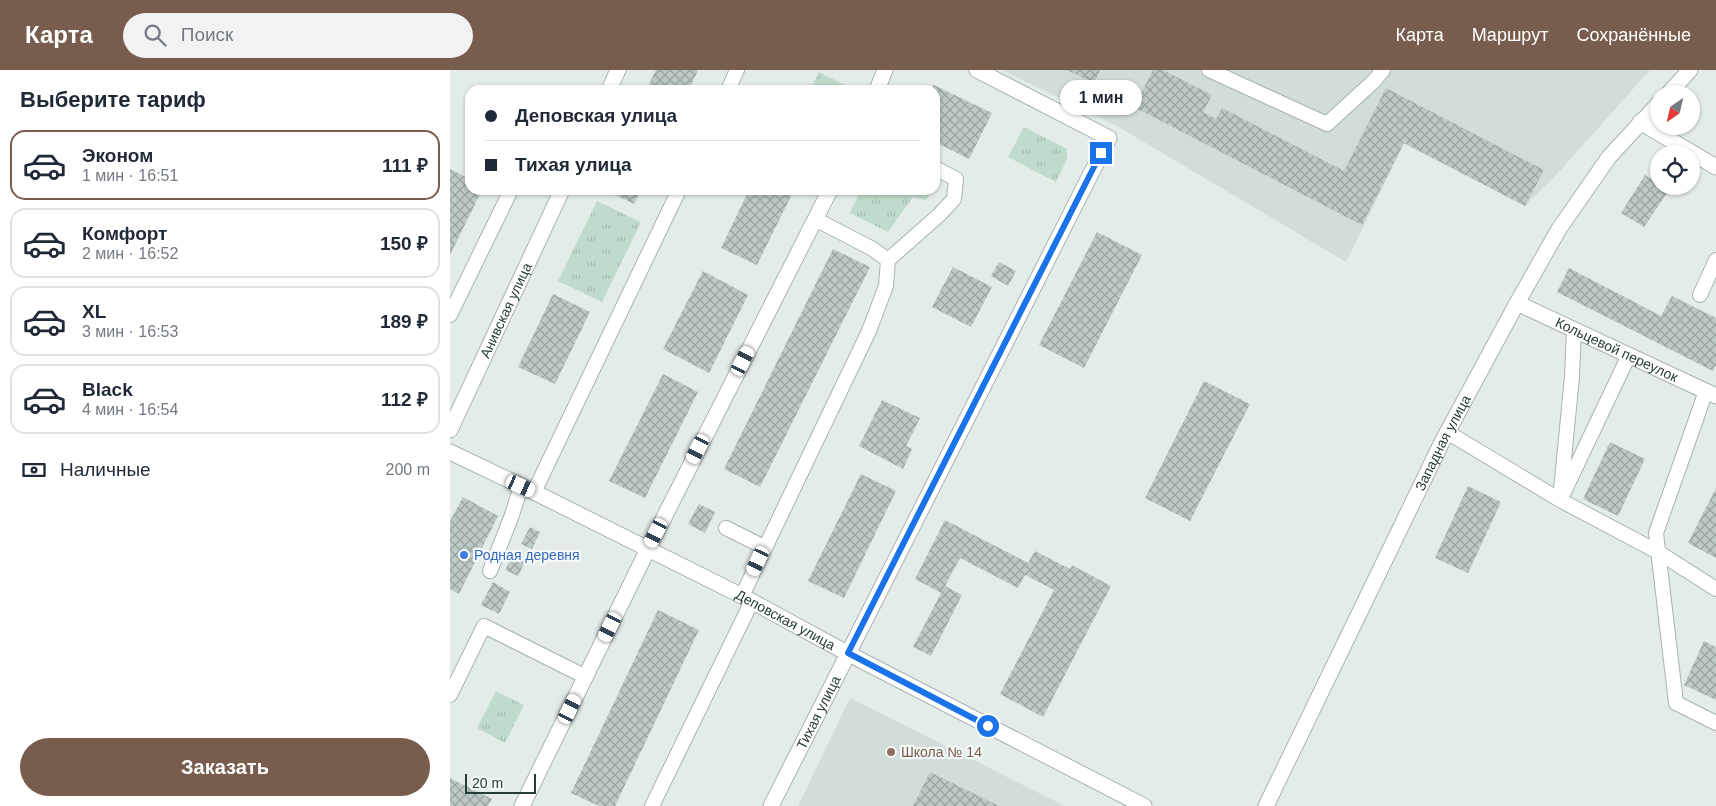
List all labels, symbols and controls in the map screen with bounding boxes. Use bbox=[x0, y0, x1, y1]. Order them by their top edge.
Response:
search box bbox=[123, 13, 473, 58]
text: Карта bbox=[25, 21, 93, 48]
icon: search bbox=[141, 21, 169, 49]
text: Поиск bbox=[181, 24, 233, 45]
text: Карта bbox=[1396, 25, 1444, 45]
text: Маршрут bbox=[1472, 25, 1548, 45]
text: Сохранённые bbox=[1576, 25, 1691, 45]
callout: 1 мин bbox=[1060, 81, 1142, 116]
north arrow bbox=[1650, 85, 1700, 135]
map controls bbox=[1650, 85, 1700, 195]
text: Выберите тариф bbox=[20, 87, 206, 112]
text: 1 мин bbox=[1079, 89, 1123, 106]
text: Деповская улица bbox=[515, 105, 677, 126]
route end bbox=[1090, 142, 1112, 164]
icon: car bbox=[22, 143, 67, 188]
text: Эконом bbox=[82, 145, 153, 166]
button: locate bbox=[1650, 145, 1700, 195]
text: Тихая улица bbox=[515, 154, 632, 175]
text: 111 ₽ bbox=[382, 155, 428, 176]
text: 1 мин · 16:51 bbox=[82, 167, 178, 184]
icon: car bbox=[22, 221, 67, 266]
text: Комфорт bbox=[82, 223, 167, 244]
text: 150 ₽ bbox=[380, 233, 428, 254]
text: 2 мин · 16:52 bbox=[82, 245, 178, 262]
street label: Анивская улица bbox=[477, 260, 535, 361]
icon: car bbox=[22, 299, 67, 344]
text: XL bbox=[82, 301, 106, 322]
text: 189 ₽ bbox=[380, 311, 428, 332]
street label: Кольцевой переулок bbox=[1553, 314, 1681, 385]
text: 3 мин · 16:53 bbox=[82, 323, 178, 340]
car bbox=[729, 344, 756, 378]
icon: car bbox=[22, 377, 67, 422]
text: Black bbox=[82, 379, 133, 400]
text: 112 ₽ bbox=[381, 389, 428, 410]
street label: Западная улица bbox=[1412, 392, 1474, 493]
text: 4 мин · 16:54 bbox=[82, 401, 178, 418]
car bbox=[684, 432, 711, 466]
icon: cash bbox=[20, 456, 48, 484]
text: Наличные bbox=[60, 459, 151, 480]
text: 200 m bbox=[386, 461, 430, 478]
car bbox=[504, 473, 537, 499]
car bbox=[642, 516, 669, 550]
car bbox=[744, 544, 771, 578]
place label: Родная деревня bbox=[474, 547, 580, 563]
marker: Родная деревня bbox=[458, 549, 470, 561]
street label: Деповская улица bbox=[733, 586, 838, 653]
car bbox=[596, 610, 623, 644]
street label: Тихая улица bbox=[793, 673, 844, 752]
car bbox=[556, 692, 583, 726]
route start bbox=[977, 715, 999, 737]
button: Заказать bbox=[20, 738, 430, 796]
place label: Школа № 14 bbox=[901, 744, 982, 760]
marker: Школа № 14 bbox=[885, 746, 897, 758]
scale bar bbox=[465, 771, 536, 794]
text: 20 m bbox=[472, 775, 503, 791]

